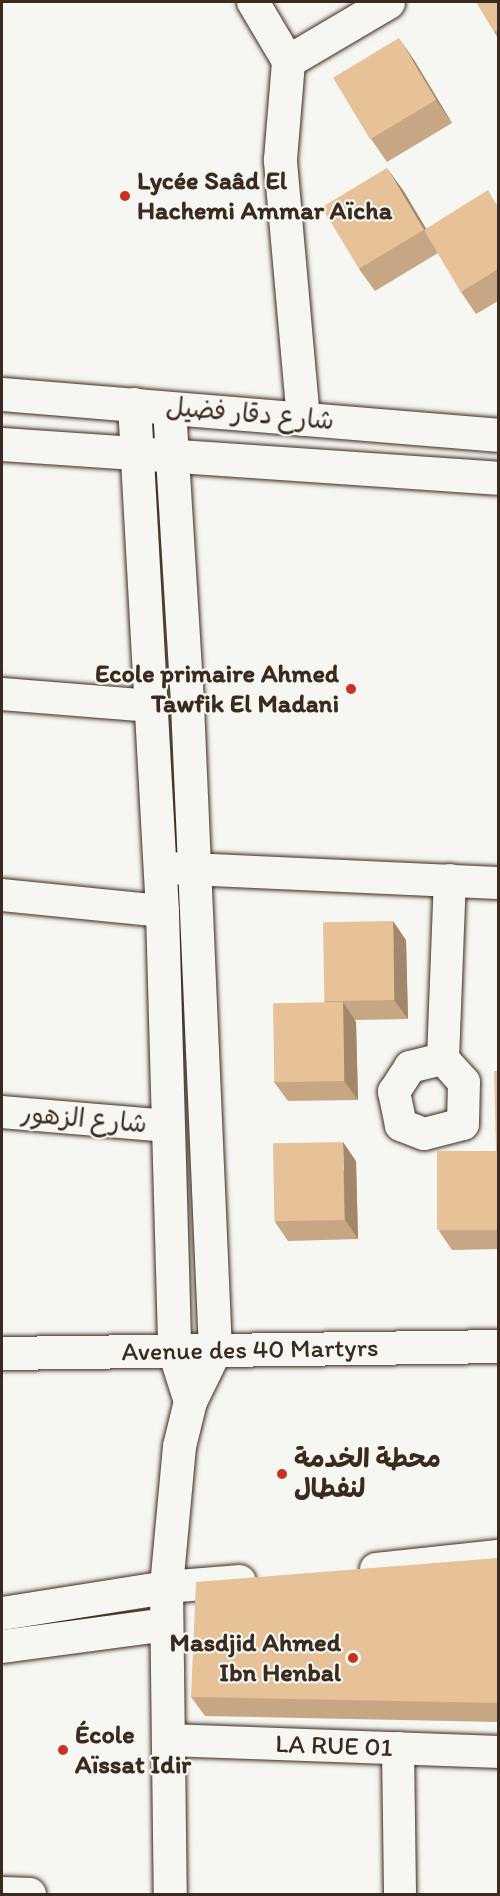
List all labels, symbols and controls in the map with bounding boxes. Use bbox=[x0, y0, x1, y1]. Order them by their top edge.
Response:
place label: Lycée Saâd El Hachemi Ammar Aïcha bbox=[137, 165, 392, 226]
marker: Lycée Saâd El Hachemi Ammar Aïcha bbox=[118, 189, 132, 203]
street label: شارع دقار فضيل bbox=[165, 391, 335, 437]
place label: Ecole primaire Ahmed Tawfik El Madani bbox=[95, 658, 339, 720]
marker: Ecole primaire Ahmed Tawfik El Madani bbox=[344, 682, 358, 696]
street label: شارع الزهور bbox=[20, 1098, 148, 1140]
street label: Avenue des 40 Martyrs bbox=[121, 1332, 379, 1368]
place label: محطة الخدمة لنفطال bbox=[294, 1443, 441, 1504]
marker: محطة الخدمة لنفطال bbox=[275, 1467, 289, 1481]
place label: Masdjid Ahmed Ibn Henbal bbox=[170, 1627, 341, 1688]
marker: Masdjid Ahmed Ibn Henbal bbox=[346, 1651, 360, 1665]
place label: École Aïssat Idir bbox=[75, 1719, 191, 1780]
street label: LA RUE 01 bbox=[275, 1728, 393, 1764]
marker: École Aïssat Idir bbox=[56, 1743, 70, 1757]

